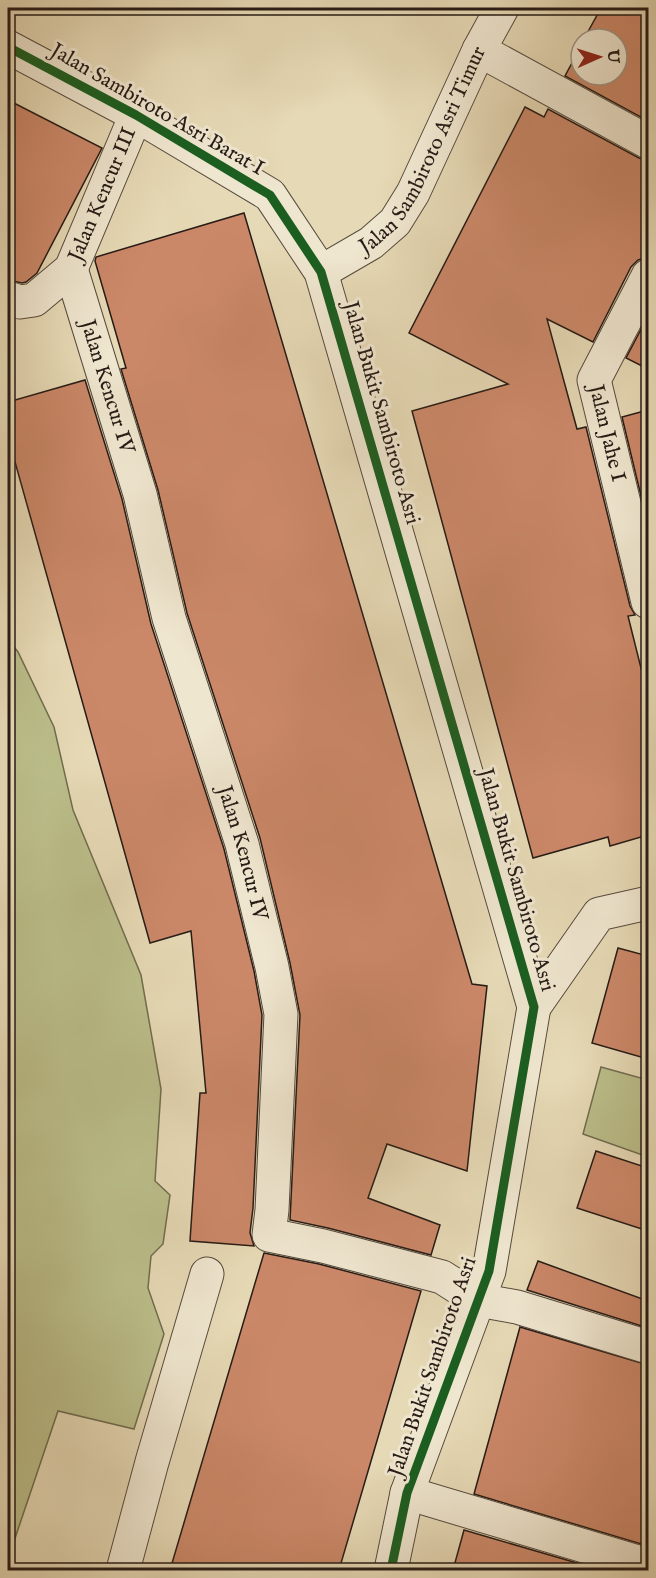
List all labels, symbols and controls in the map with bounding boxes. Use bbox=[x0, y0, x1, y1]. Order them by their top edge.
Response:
north arrow bbox=[569, 27, 629, 87]
street label: Jalan Sambiroto Asri Barat I bbox=[43, 37, 269, 182]
street label: Jalan Sambiroto Asri Timur bbox=[352, 42, 492, 262]
text: U bbox=[602, 48, 622, 64]
street label: Jalan Kencur III bbox=[61, 123, 143, 267]
street label: Jalan Bukit Sambiroto Asri bbox=[336, 296, 426, 528]
street label: Jalan Kencur IV bbox=[73, 314, 141, 458]
street label: Jalan Jahe I bbox=[582, 380, 632, 485]
street label: Jalan Bukit Sambiroto Asri bbox=[471, 763, 561, 995]
street label: Jalan Kencur IV bbox=[210, 780, 274, 924]
street label: Jalan Bukit Sambiroto Asri bbox=[382, 1253, 483, 1482]

